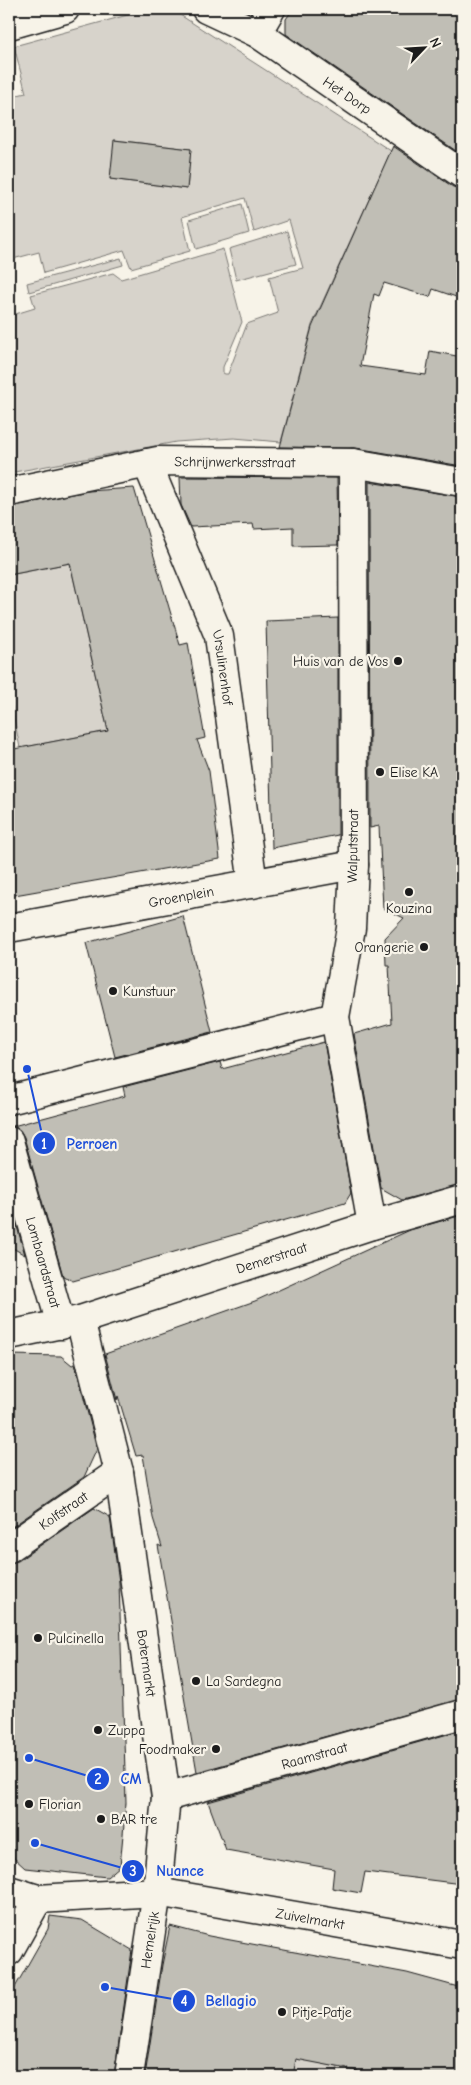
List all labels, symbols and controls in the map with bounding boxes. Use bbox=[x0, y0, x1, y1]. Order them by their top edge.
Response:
north arrow bbox=[398, 22, 448, 72]
text: N bbox=[426, 35, 445, 50]
street label: Het Dorp bbox=[320, 73, 375, 118]
street label: Schrijnwerkersstraat bbox=[174, 453, 296, 471]
street label: Ursulinenhof bbox=[209, 627, 237, 707]
place label: Huis van de Vos bbox=[293, 653, 388, 670]
marker: Huis van de Vos bbox=[392, 655, 404, 667]
place label: Elise KA bbox=[390, 764, 438, 781]
marker: Elise KA bbox=[374, 766, 386, 778]
street label: Walputstraat bbox=[344, 808, 362, 883]
street label: Groenplein bbox=[147, 882, 215, 911]
marker: Kouzina bbox=[403, 886, 415, 898]
place label: Kouzina bbox=[386, 900, 432, 917]
place label: Orangerie bbox=[355, 939, 414, 956]
marker: Orangerie bbox=[418, 941, 430, 953]
place label: Kunstuur bbox=[123, 983, 176, 1000]
marker: Kunstuur bbox=[107, 985, 119, 997]
callout: Perroen bbox=[31, 1128, 127, 1158]
text: 1 bbox=[41, 1135, 47, 1153]
text: Perroen bbox=[67, 1135, 117, 1153]
street label: Lombaardstraat bbox=[22, 1215, 64, 1311]
street label: Demerstraat bbox=[234, 1238, 310, 1277]
street label: Kolfstraat bbox=[35, 1487, 92, 1533]
street label: Botermarkt bbox=[133, 1629, 160, 1699]
place label: Pulcinella bbox=[48, 1630, 104, 1647]
marker: Pulcinella bbox=[32, 1632, 44, 1644]
place label: La Sardegna bbox=[206, 1673, 282, 1690]
marker: La Sardegna bbox=[190, 1675, 202, 1687]
place label: Zuppa bbox=[108, 1722, 145, 1739]
marker: Zuppa bbox=[92, 1724, 104, 1736]
street label: Raamstraat bbox=[279, 1738, 350, 1773]
place label: Foodmaker bbox=[139, 1741, 206, 1758]
marker: Foodmaker bbox=[210, 1743, 222, 1755]
callout: CM bbox=[85, 1764, 151, 1794]
text: 2 bbox=[94, 1770, 102, 1788]
text: CM bbox=[120, 1770, 142, 1788]
place label: Florian bbox=[39, 1796, 81, 1813]
marker: Florian bbox=[23, 1798, 35, 1810]
place label: BAR tre bbox=[111, 1811, 157, 1828]
marker: BAR tre bbox=[95, 1813, 107, 1825]
callout: Nuance bbox=[121, 1856, 213, 1886]
text: 3 bbox=[129, 1862, 137, 1880]
text: Nuance bbox=[156, 1862, 204, 1880]
street label: Zuivelmarkt bbox=[275, 1904, 347, 1933]
street label: Hemelrijk bbox=[137, 1910, 163, 1970]
callout: Bellagio bbox=[171, 1986, 267, 2016]
text: 4 bbox=[180, 1992, 188, 2010]
text: Bellagio bbox=[206, 1992, 257, 2010]
place label: Pitje-Patje bbox=[292, 2004, 352, 2021]
marker: Pitje-Patje bbox=[276, 2006, 288, 2018]

